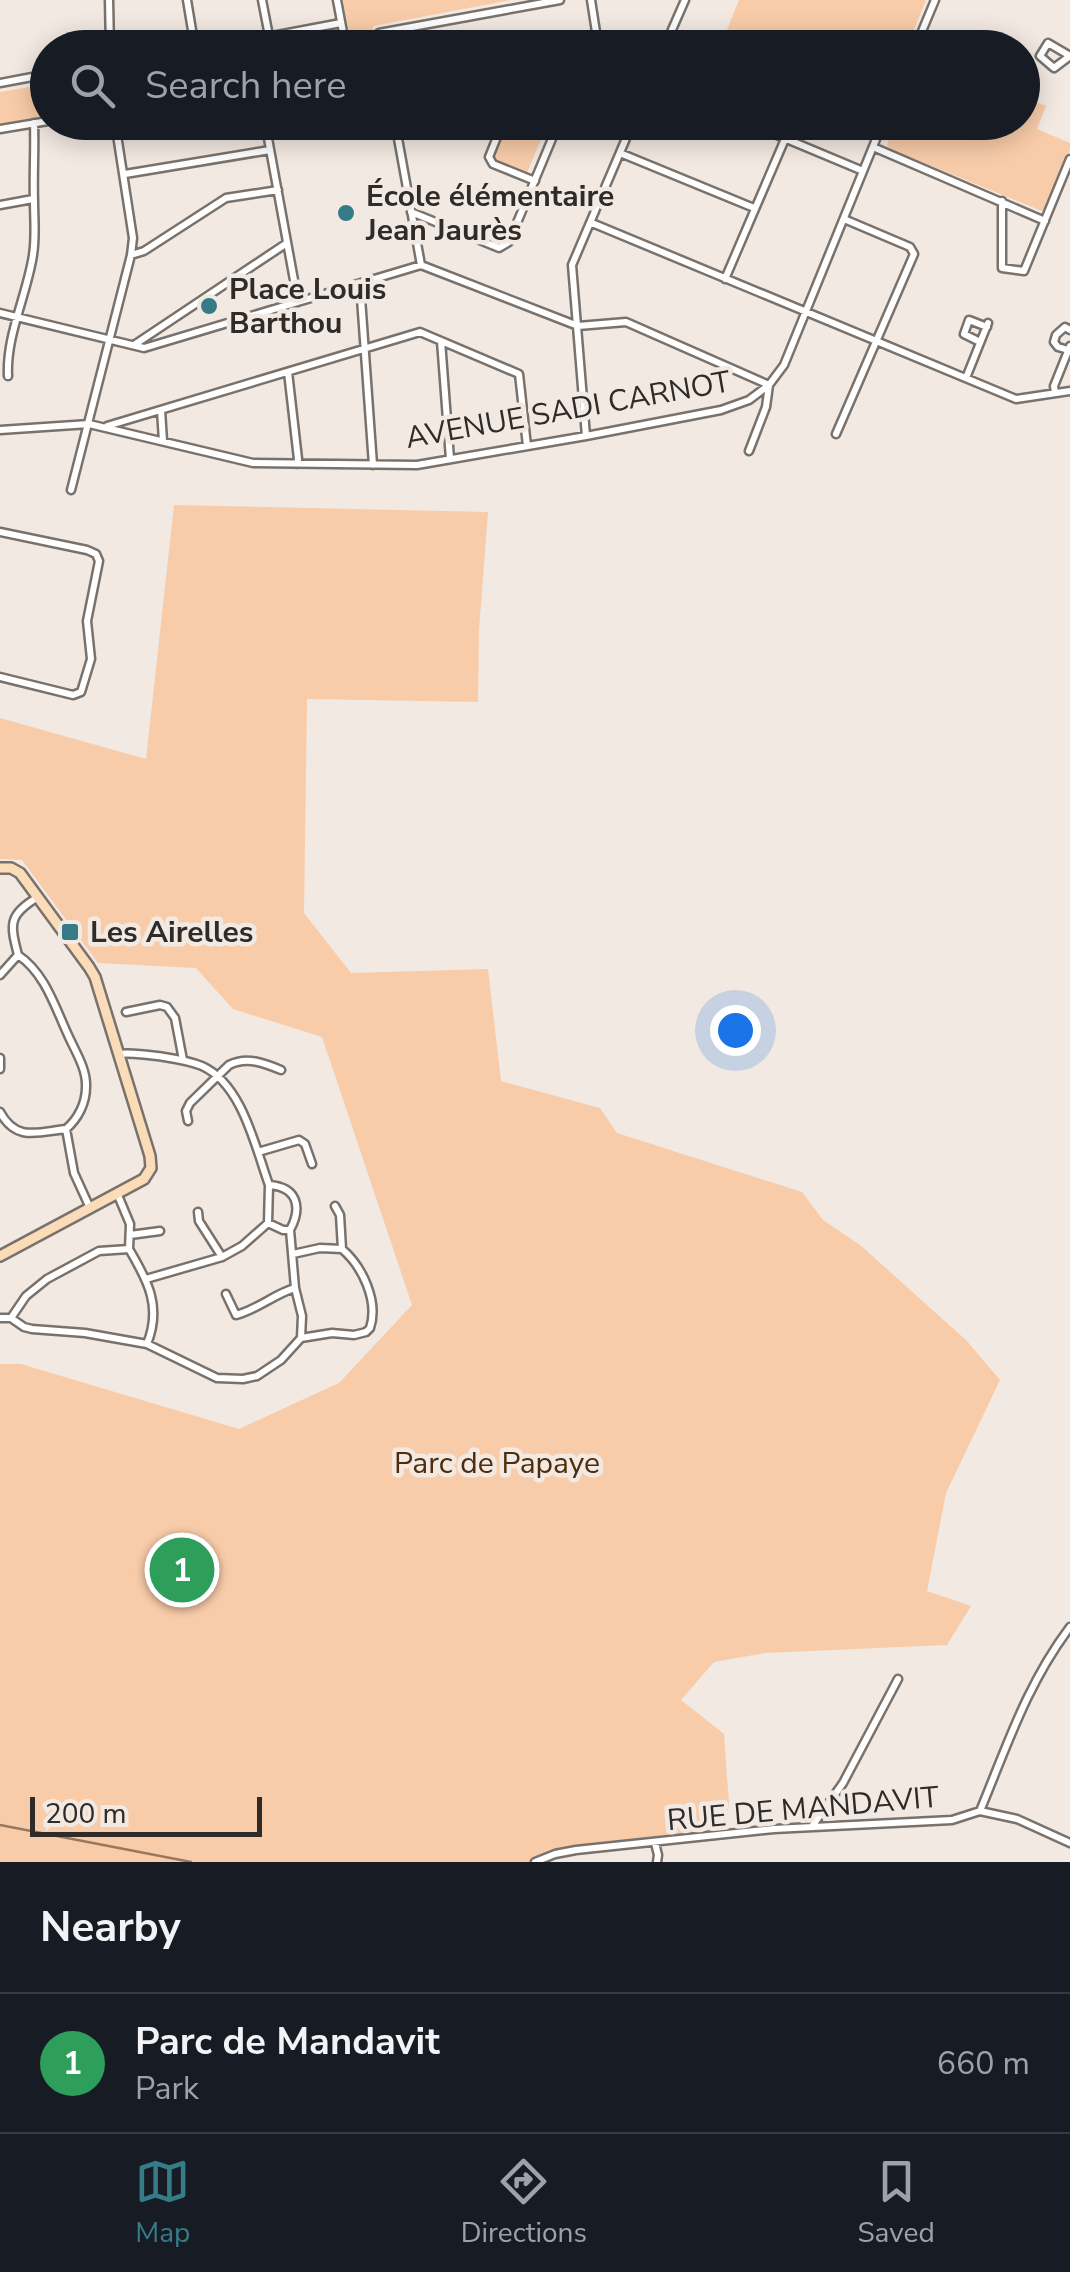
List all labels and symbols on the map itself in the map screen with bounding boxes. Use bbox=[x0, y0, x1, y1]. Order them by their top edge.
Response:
place label: École élémentaire Jean Jaurès bbox=[365, 176, 614, 251]
marker: École élémentaire Jean Jaurès bbox=[335, 202, 357, 224]
place label: Place Louis Barthou bbox=[229, 269, 386, 344]
marker: Place Louis Barthou bbox=[198, 295, 220, 317]
street label: AVENUE SADI CARNOT bbox=[402, 361, 734, 459]
place label: Les Airelles bbox=[90, 912, 253, 953]
marker: Les Airelles bbox=[59, 921, 81, 943]
your location bbox=[710, 1005, 761, 1056]
park label: Parc de Papaye bbox=[394, 1443, 600, 1484]
pin: 1 bbox=[150, 1532, 214, 1608]
street label: RUE DE MANDAVIT bbox=[665, 1777, 941, 1841]
scale bar bbox=[30, 1792, 262, 1836]

